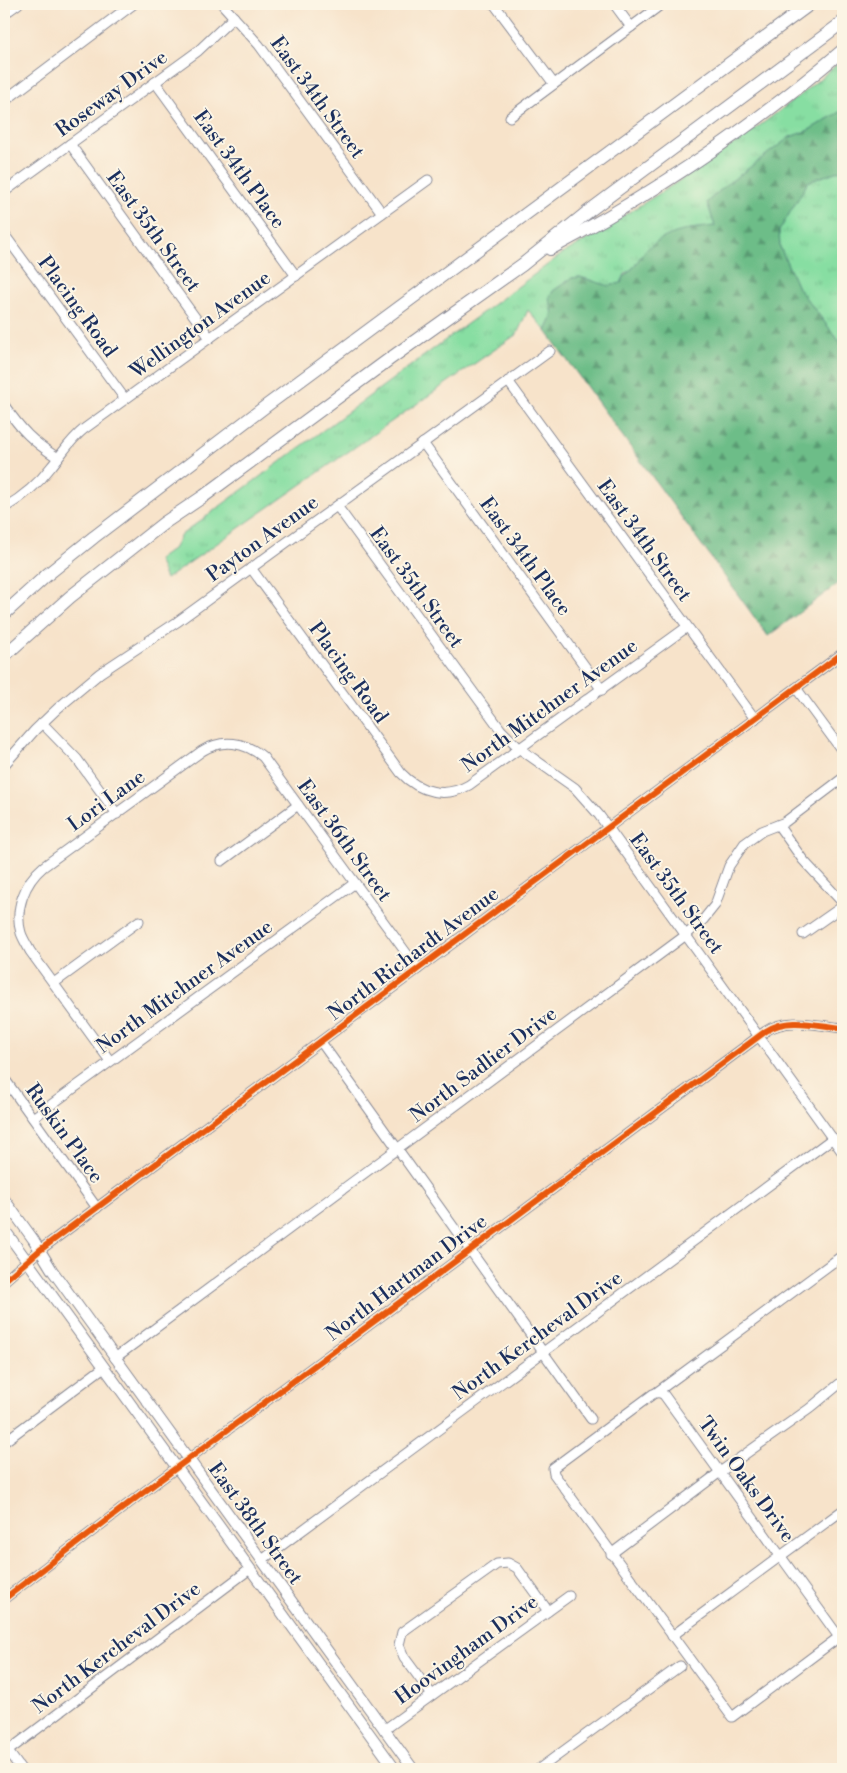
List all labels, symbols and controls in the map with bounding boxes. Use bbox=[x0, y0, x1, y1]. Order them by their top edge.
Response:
street label: East 34th Street bbox=[264, 32, 370, 164]
street label: Roseway Drive bbox=[51, 45, 173, 143]
street label: East 34th Place bbox=[187, 106, 290, 234]
street label: East 35th Street bbox=[100, 166, 205, 297]
street label: Placing Road bbox=[32, 251, 122, 363]
street label: Wellington Avenue bbox=[125, 266, 276, 385]
street label: East 34th Street bbox=[591, 475, 697, 607]
street label: Payton Avenue bbox=[202, 490, 324, 588]
street label: East 34th Place bbox=[473, 493, 576, 621]
street label: East 35th Street bbox=[363, 522, 468, 653]
street label: Placing Road bbox=[303, 617, 393, 729]
street label: North Mitchner Avenue bbox=[457, 634, 643, 779]
street label: Lori Lane bbox=[63, 765, 150, 838]
street label: East 36th Street bbox=[291, 775, 396, 907]
street label: East 35th Street bbox=[623, 828, 728, 959]
street label: North Richardt Avenue bbox=[323, 882, 504, 1027]
street label: North Mitchner Avenue bbox=[92, 915, 278, 1060]
street label: North Sadlier Drive bbox=[405, 1002, 562, 1129]
street label: Ruskin Place bbox=[19, 1079, 108, 1189]
street label: North Hartman Drive bbox=[321, 1209, 492, 1347]
street label: North Kercheval Drive bbox=[448, 1266, 628, 1406]
street label: Twin Oaks Drive bbox=[692, 1412, 800, 1548]
street label: East 38th Street bbox=[202, 1458, 308, 1590]
street label: North Kercheval Drive bbox=[28, 1577, 206, 1720]
street label: Hoovingham Drive bbox=[390, 1590, 544, 1711]

